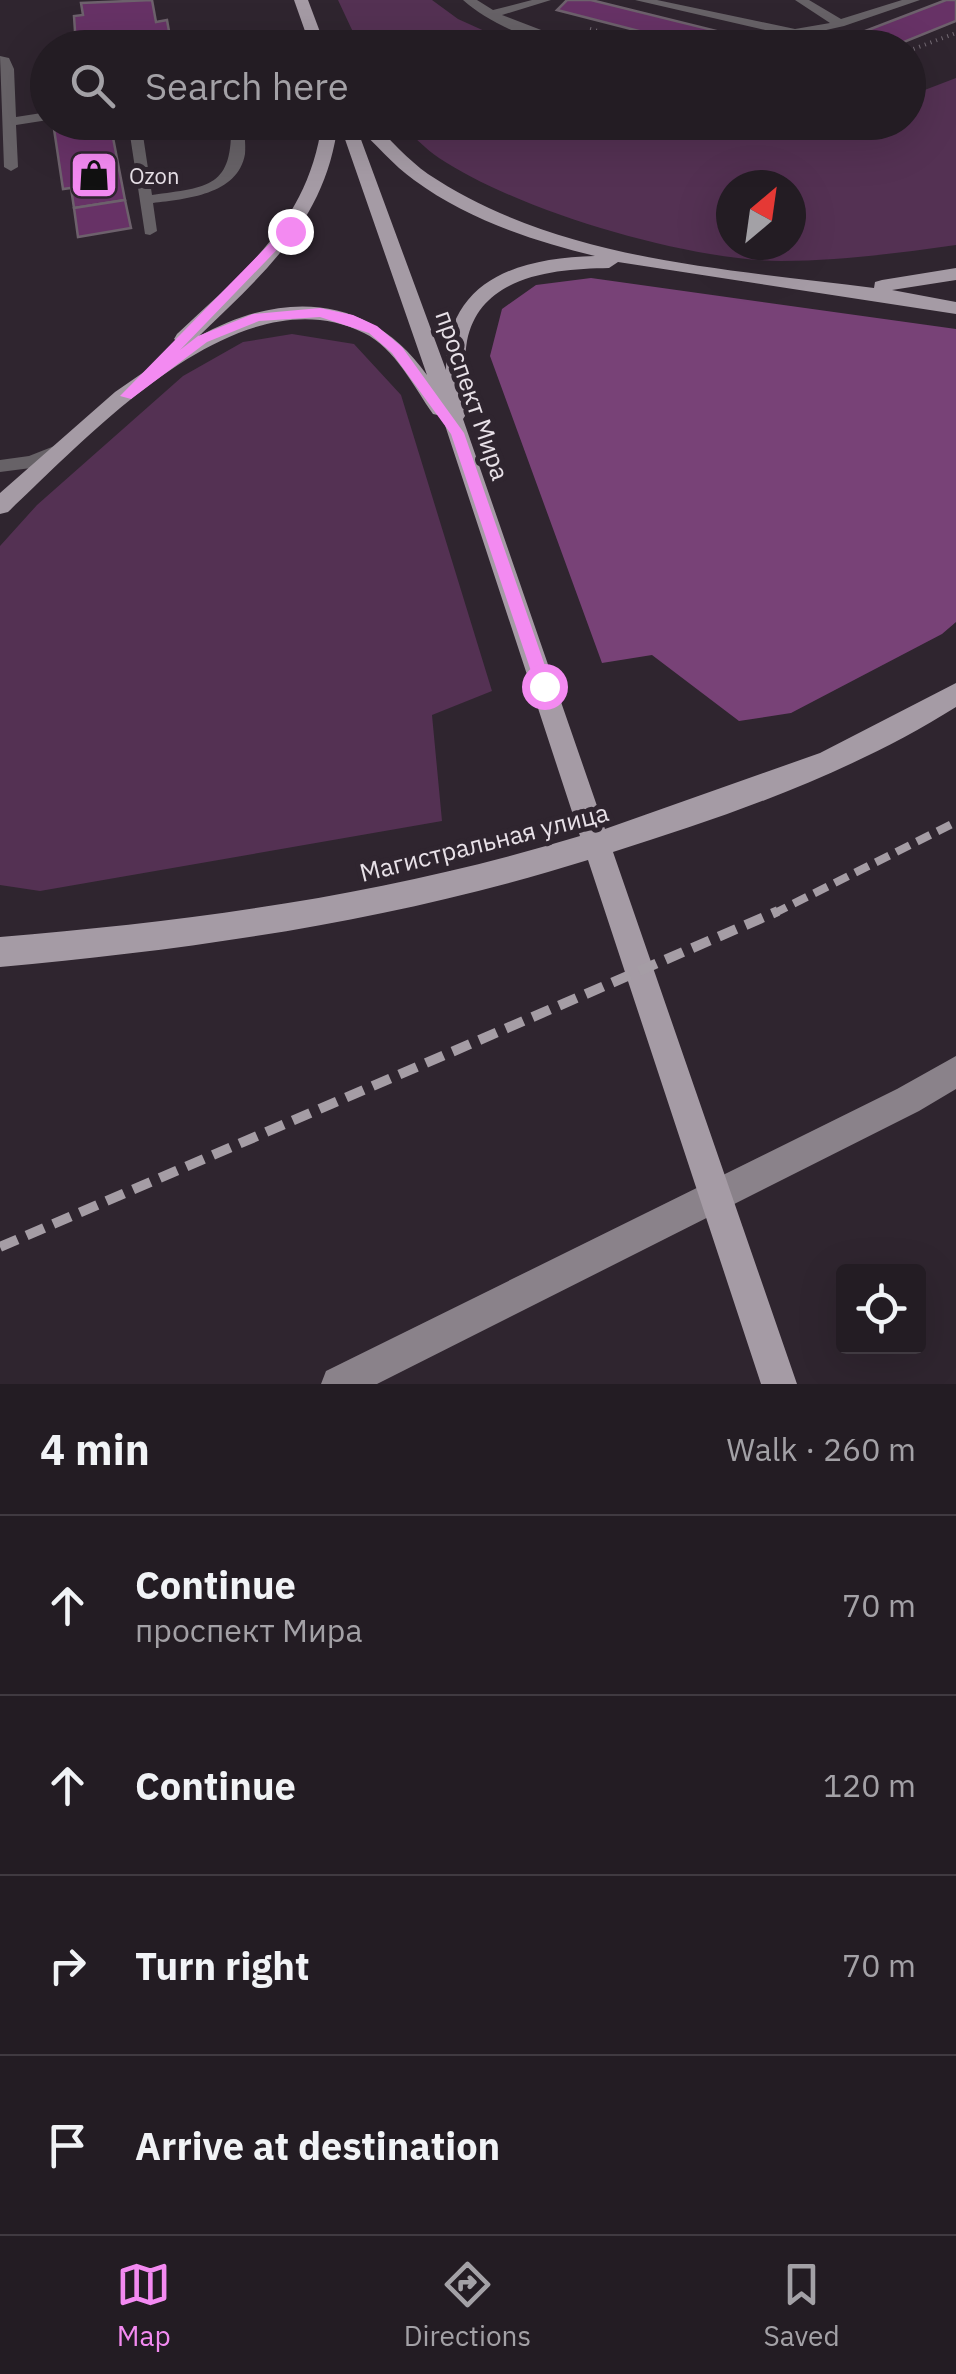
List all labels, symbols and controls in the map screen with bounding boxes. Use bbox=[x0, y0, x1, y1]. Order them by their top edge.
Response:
search box bbox=[30, 30, 926, 140]
icon: search bbox=[65, 58, 120, 113]
text: Search here bbox=[145, 61, 349, 110]
shop icon: Ozon bbox=[68, 149, 120, 201]
place label: Ozon bbox=[129, 161, 179, 190]
north arrow bbox=[716, 170, 806, 260]
route end bbox=[268, 209, 314, 255]
street label: проспект Мира bbox=[428, 306, 518, 484]
route start bbox=[522, 664, 568, 710]
street label: Магистральная улица bbox=[356, 795, 612, 889]
map controls bbox=[836, 1264, 926, 1354]
button: locate bbox=[836, 1264, 926, 1354]
text: 4 min bbox=[40, 1422, 150, 1477]
text: Walk · 260 m bbox=[727, 1428, 916, 1470]
text: Continue bbox=[135, 1560, 296, 1609]
icon: ahead bbox=[40, 1578, 95, 1633]
text: 70 m bbox=[842, 1584, 916, 1626]
text: проспект Мира bbox=[135, 1609, 363, 1651]
icon: ahead bbox=[40, 1758, 95, 1813]
text: Continue bbox=[135, 1761, 296, 1810]
text: 120 m bbox=[823, 1764, 916, 1806]
icon: right bbox=[40, 1938, 95, 1993]
text: Turn right bbox=[135, 1941, 310, 1990]
text: 70 m bbox=[842, 1944, 916, 1986]
icon: arrive bbox=[40, 2118, 95, 2173]
text: Arrive at destination bbox=[135, 2121, 500, 2170]
tab: Map bbox=[116, 2257, 171, 2354]
tab: Directions bbox=[404, 2257, 531, 2354]
tab: Saved bbox=[764, 2257, 840, 2354]

